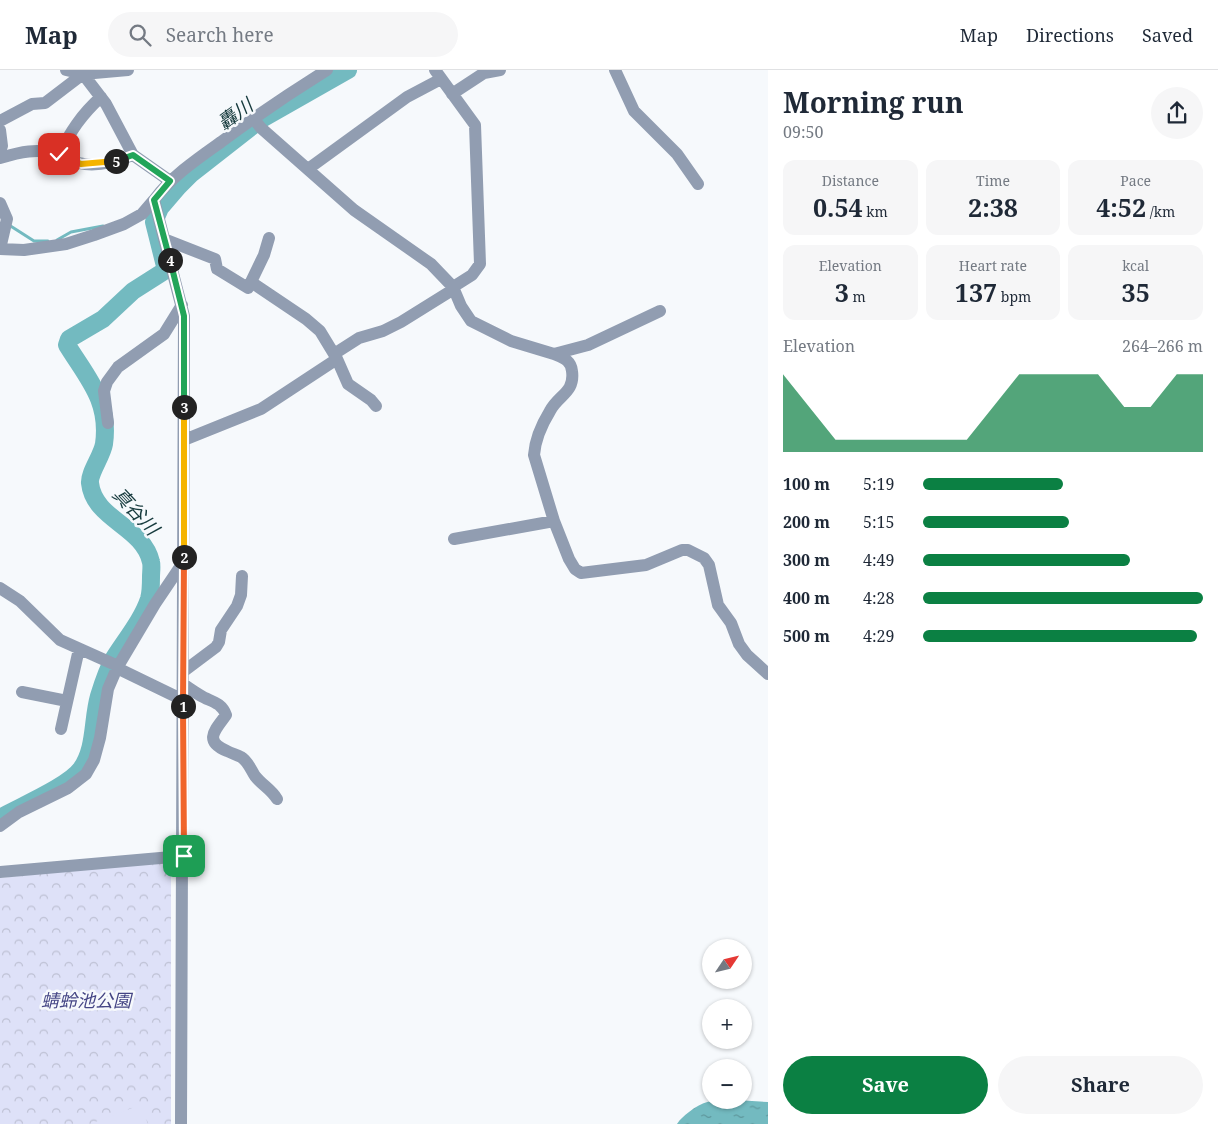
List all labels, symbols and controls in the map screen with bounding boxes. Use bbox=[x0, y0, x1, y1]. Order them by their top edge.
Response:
search box bbox=[108, 12, 458, 57]
text: Map bbox=[25, 18, 78, 51]
icon: search bbox=[126, 21, 154, 49]
text: Search here bbox=[166, 22, 274, 48]
text: Map bbox=[960, 23, 998, 47]
text: Directions bbox=[1026, 23, 1114, 47]
text: Saved bbox=[1142, 23, 1193, 47]
text: Morning run bbox=[783, 83, 964, 121]
button: share bbox=[1151, 87, 1203, 139]
water label: 轟川 bbox=[212, 91, 260, 136]
text: 09:50 bbox=[783, 121, 823, 143]
pin bbox=[38, 133, 80, 175]
icon: check bbox=[45, 140, 73, 168]
pin: 5 bbox=[104, 148, 128, 174]
text: 5 bbox=[113, 152, 120, 171]
text: Distance bbox=[822, 171, 879, 190]
text: Time bbox=[976, 171, 1010, 190]
text: Pace bbox=[1120, 171, 1151, 190]
text: 0.54 bbox=[813, 190, 863, 224]
text: 2:38 bbox=[968, 190, 1018, 224]
text: 4:52 bbox=[1096, 190, 1146, 224]
text: km bbox=[863, 202, 888, 221]
text: /km bbox=[1146, 202, 1175, 221]
pin: 4 bbox=[158, 248, 182, 272]
text: 4 bbox=[167, 251, 174, 270]
text: Elevation bbox=[819, 256, 882, 275]
text: Heart rate bbox=[959, 256, 1027, 275]
text: kcal bbox=[1122, 256, 1149, 275]
text: 3 bbox=[835, 275, 849, 309]
text: 137 bbox=[955, 275, 997, 309]
text: 35 bbox=[1122, 275, 1150, 309]
text: m bbox=[849, 287, 866, 306]
text: bpm bbox=[997, 287, 1031, 306]
text: Elevation bbox=[783, 335, 855, 357]
text: 264–266 m bbox=[1122, 335, 1203, 357]
pin: 3 bbox=[172, 394, 196, 420]
text: 3 bbox=[181, 398, 188, 417]
text: 100 m bbox=[783, 473, 830, 495]
text: 5:19 bbox=[863, 473, 894, 495]
water label: 真谷川 bbox=[107, 481, 166, 542]
text: 200 m bbox=[783, 511, 830, 533]
text: 5:15 bbox=[863, 511, 894, 533]
pin: 2 bbox=[172, 544, 196, 570]
text: 2 bbox=[181, 548, 188, 567]
text: 300 m bbox=[783, 549, 830, 571]
text: 4:49 bbox=[863, 549, 894, 571]
text: 400 m bbox=[783, 587, 830, 609]
text: 4:28 bbox=[863, 587, 894, 609]
text: 500 m bbox=[783, 625, 830, 647]
text: 4:29 bbox=[863, 625, 894, 647]
pin: 1 bbox=[170, 694, 196, 718]
text: 1 bbox=[180, 697, 187, 716]
pin bbox=[163, 835, 205, 877]
icon: arrive bbox=[170, 842, 198, 870]
north arrow bbox=[702, 939, 752, 989]
map controls bbox=[702, 939, 752, 1109]
park label: 蜻蛉池公園 bbox=[41, 988, 134, 1012]
button: + bbox=[702, 999, 752, 1049]
button: Save bbox=[783, 1056, 988, 1114]
button: Share bbox=[998, 1056, 1203, 1114]
button: − bbox=[702, 1059, 752, 1109]

